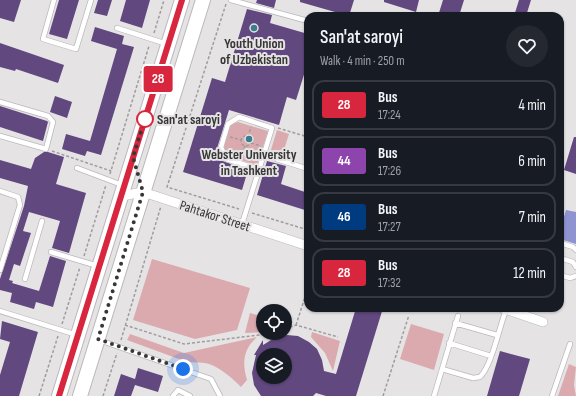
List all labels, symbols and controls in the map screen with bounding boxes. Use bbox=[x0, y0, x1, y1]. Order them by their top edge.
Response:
marker: Youth Union of Uzbekistan bbox=[249, 23, 259, 33]
button: heart bbox=[506, 25, 548, 67]
text: San'at saroyi bbox=[320, 26, 403, 49]
place label: Youth Union of Uzbekistan bbox=[220, 35, 288, 68]
text: Walk · 4 min · 250 m bbox=[320, 53, 405, 69]
line badge: 28 bbox=[140, 66, 176, 92]
text: 28 bbox=[152, 70, 164, 87]
text: Bus bbox=[378, 88, 397, 107]
text: 28 bbox=[338, 96, 350, 113]
text: 4 min bbox=[519, 96, 546, 115]
text: 17:24 bbox=[378, 107, 401, 123]
marker: San'at saroyi bbox=[136, 110, 154, 128]
place label: San'at saroyi bbox=[157, 111, 220, 128]
marker: Webster University in Tashkent bbox=[244, 134, 254, 144]
text: Bus bbox=[378, 144, 397, 163]
place label: Webster University in Tashkent bbox=[201, 146, 297, 179]
text: 44 bbox=[337, 152, 351, 169]
text: 6 min bbox=[518, 152, 546, 171]
text: 17:26 bbox=[378, 163, 401, 179]
street label: Pahtakor Street bbox=[177, 197, 253, 235]
text: Bus bbox=[378, 200, 397, 219]
text: 46 bbox=[337, 208, 351, 225]
text: 7 min bbox=[519, 208, 546, 227]
text: 17:27 bbox=[378, 219, 401, 235]
text: Bus bbox=[378, 256, 397, 275]
text: 28 bbox=[338, 264, 350, 281]
text: 12 min bbox=[513, 264, 546, 283]
text: 17:32 bbox=[378, 275, 401, 291]
map controls bbox=[256, 304, 292, 384]
button: locate bbox=[256, 304, 292, 340]
button: layers bbox=[256, 348, 292, 384]
your location bbox=[173, 359, 193, 379]

